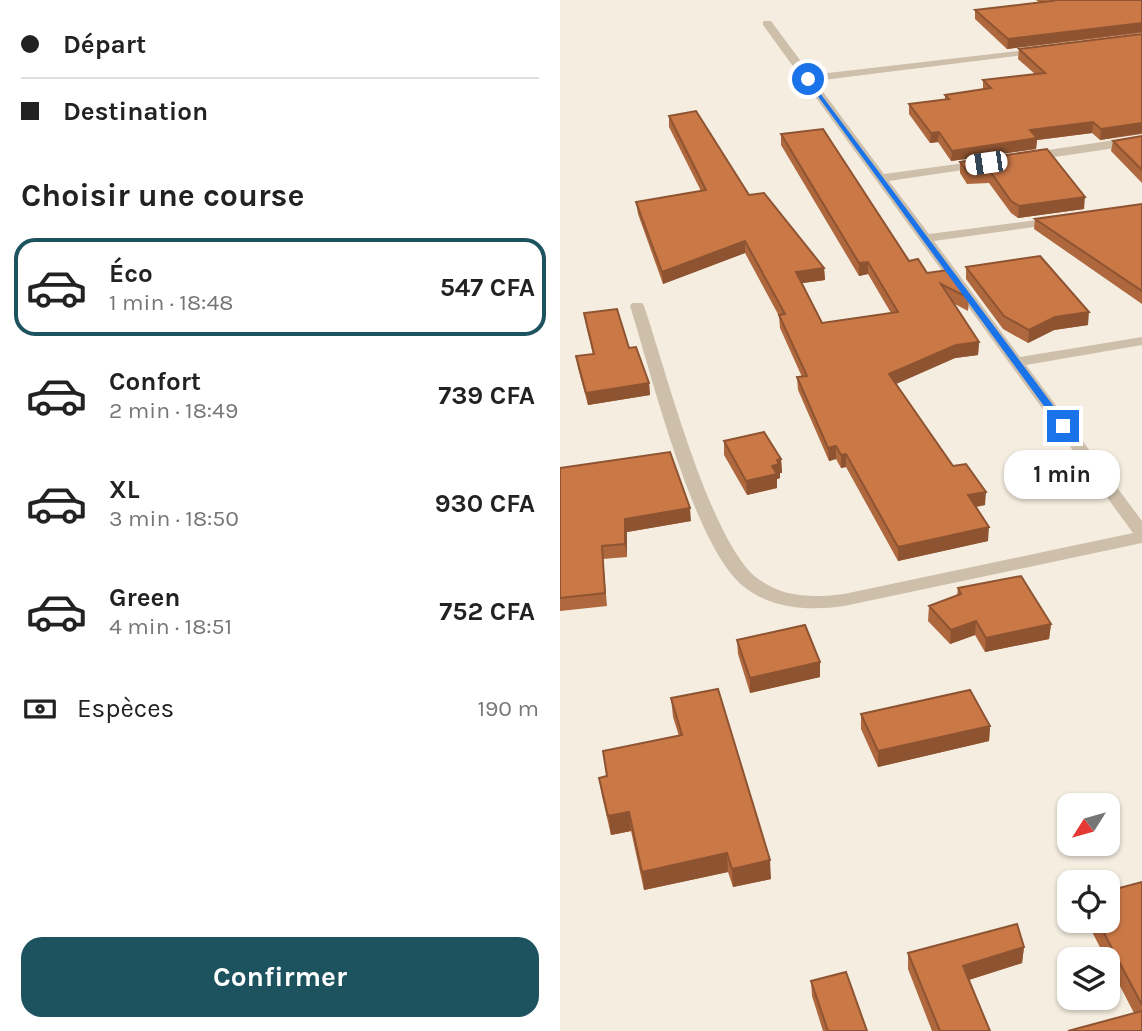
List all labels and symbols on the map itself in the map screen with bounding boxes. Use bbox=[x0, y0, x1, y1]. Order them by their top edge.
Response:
route start bbox=[792, 63, 824, 95]
car bbox=[964, 150, 1009, 176]
route end bbox=[1047, 410, 1079, 442]
callout: 1 min bbox=[1005, 450, 1121, 500]
north arrow bbox=[1057, 793, 1120, 856]

